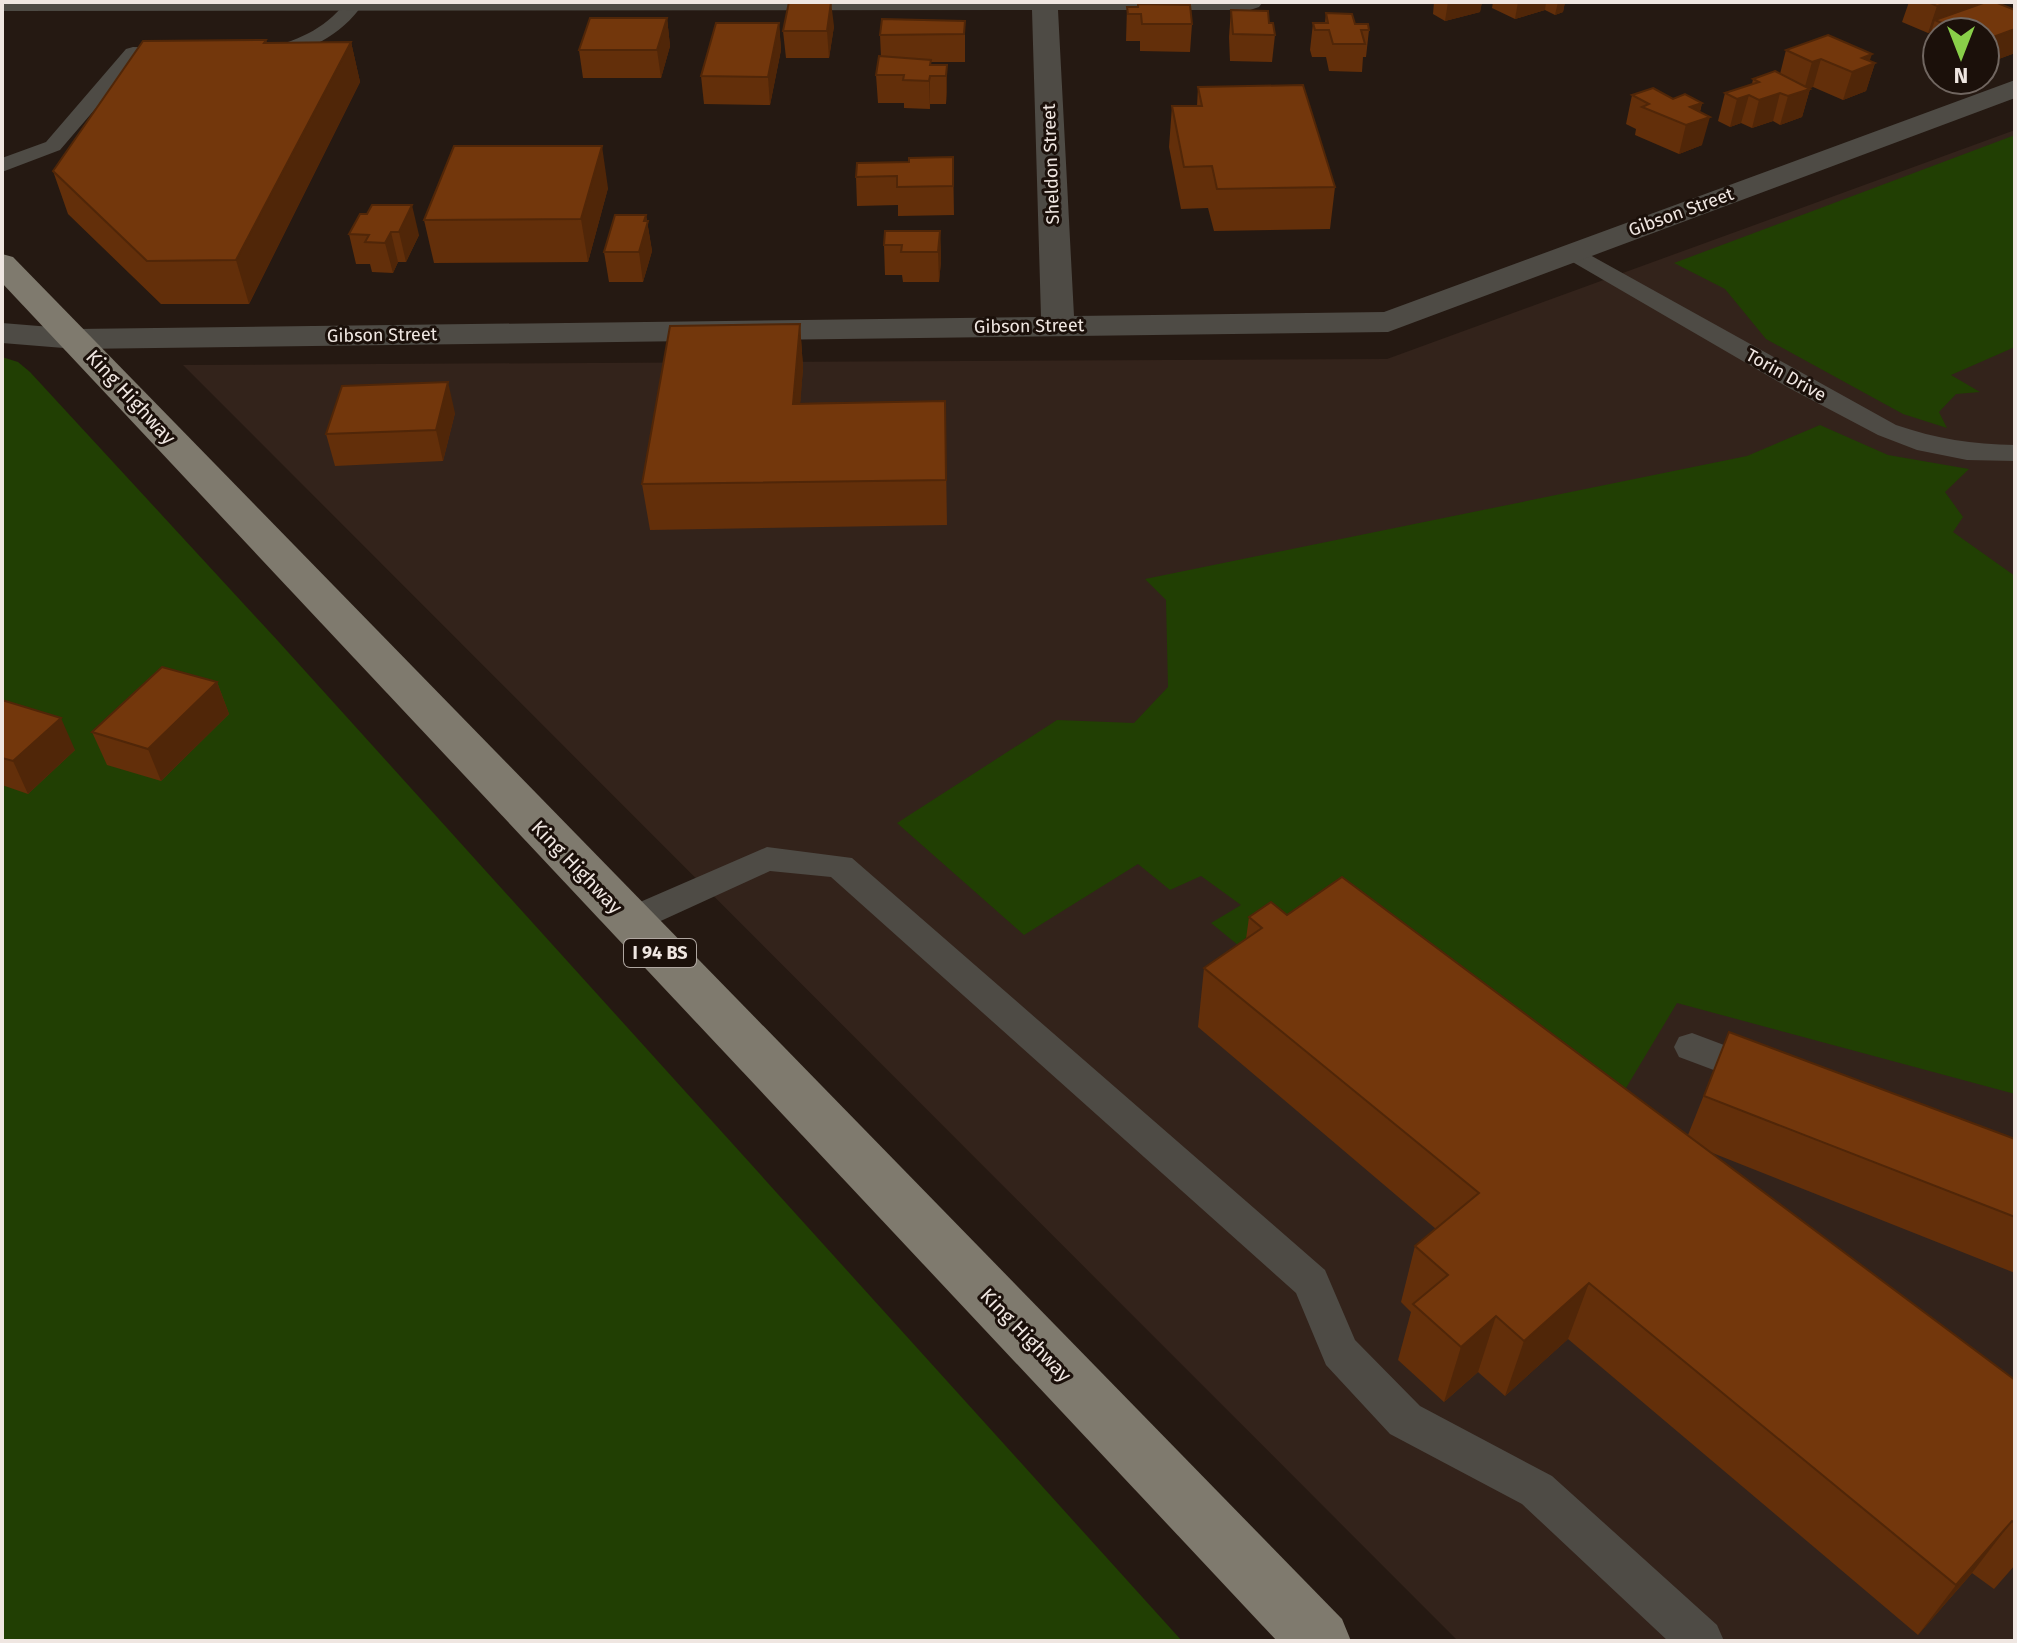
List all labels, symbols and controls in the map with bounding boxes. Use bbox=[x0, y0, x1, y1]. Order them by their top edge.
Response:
north arrow bbox=[1921, 16, 2001, 96]
text: N bbox=[1954, 62, 1968, 89]
street label: Sheldon Street bbox=[1038, 103, 1064, 225]
street label: Gibson Street bbox=[1625, 183, 1737, 241]
street label: Gibson Street bbox=[974, 314, 1085, 338]
street label: Gibson Street bbox=[327, 323, 438, 347]
street label: Torin Drive bbox=[1742, 344, 1830, 406]
street label: King Highway bbox=[81, 345, 181, 449]
street label: King Highway bbox=[526, 815, 628, 919]
road number: I 94 BS bbox=[624, 939, 696, 967]
street label: King Highway bbox=[975, 1283, 1077, 1387]

